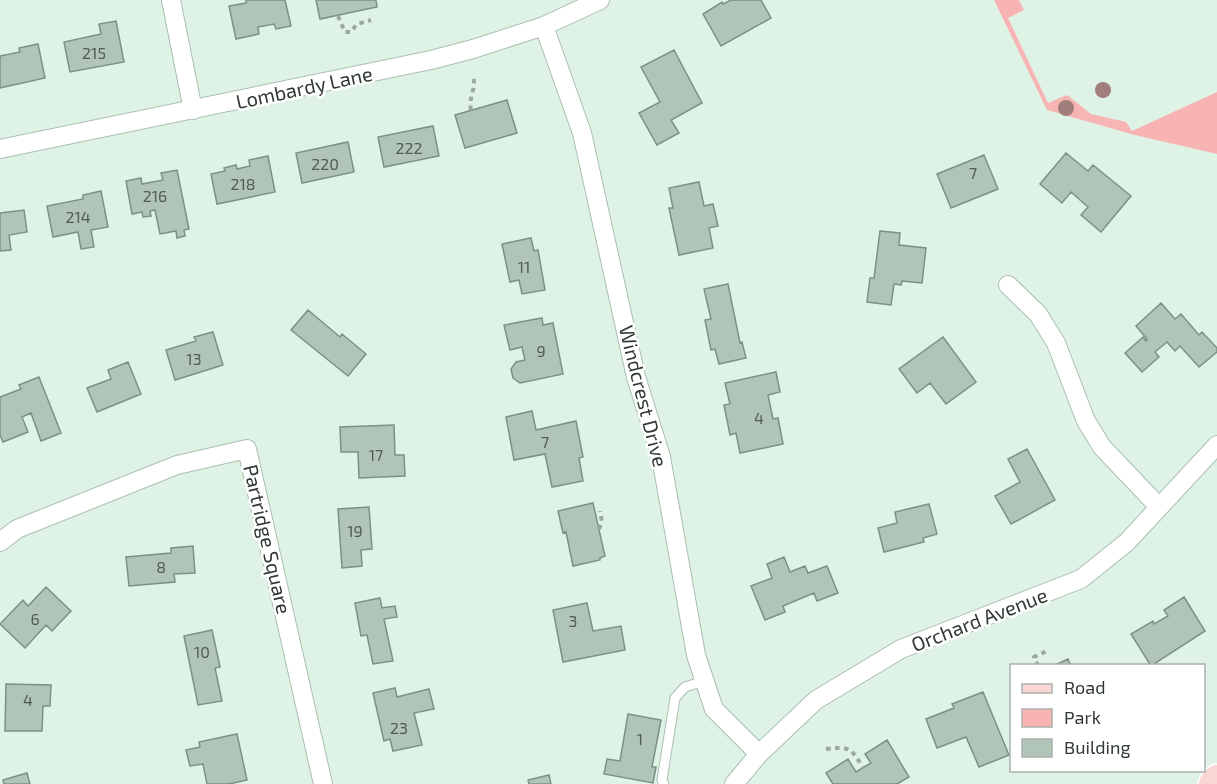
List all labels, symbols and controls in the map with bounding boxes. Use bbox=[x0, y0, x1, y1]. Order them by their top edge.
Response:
house number: 215 bbox=[82, 43, 106, 62]
street label: Lombardy Lane bbox=[234, 61, 374, 113]
house number: 222 bbox=[396, 138, 422, 157]
house number: 220 bbox=[311, 154, 339, 173]
house number: 7 bbox=[969, 163, 977, 182]
house number: 218 bbox=[230, 174, 256, 193]
house number: 216 bbox=[143, 186, 167, 205]
house number: 214 bbox=[65, 207, 91, 226]
house number: 11 bbox=[518, 257, 530, 276]
street label: Windcrest Drive bbox=[615, 323, 673, 469]
house number: 9 bbox=[536, 341, 546, 360]
house number: 13 bbox=[186, 349, 202, 368]
house number: 4 bbox=[754, 408, 764, 427]
house number: 7 bbox=[541, 432, 549, 451]
house number: 17 bbox=[369, 445, 383, 464]
street label: Partridge Square bbox=[239, 462, 297, 616]
house number: 19 bbox=[347, 521, 363, 540]
house number: 8 bbox=[156, 557, 166, 576]
street label: Orchard Avenue bbox=[908, 582, 1050, 656]
house number: 6 bbox=[30, 609, 40, 628]
house number: 3 bbox=[569, 611, 577, 630]
house number: 10 bbox=[194, 642, 210, 661]
legend bbox=[1010, 664, 1205, 772]
text: Road bbox=[1064, 676, 1105, 698]
house number: 4 bbox=[23, 690, 33, 709]
text: Park bbox=[1064, 706, 1101, 728]
house number: 23 bbox=[390, 718, 408, 737]
house number: 1 bbox=[637, 729, 643, 748]
text: Building bbox=[1064, 736, 1131, 758]

